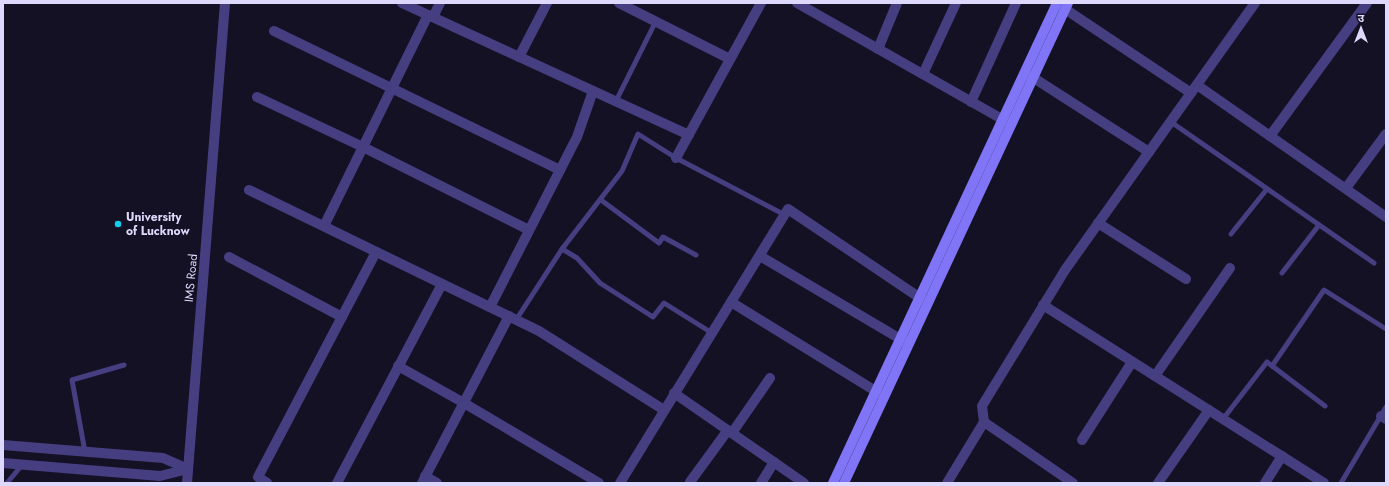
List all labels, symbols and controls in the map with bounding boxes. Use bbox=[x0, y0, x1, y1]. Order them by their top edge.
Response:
north arrow bbox=[1341, 8, 1381, 48]
text: उ bbox=[1358, 10, 1365, 26]
place label: University of Lucknow bbox=[126, 208, 190, 240]
marker: University of Lucknow bbox=[113, 219, 123, 229]
street label: IMS Road bbox=[180, 253, 202, 303]

